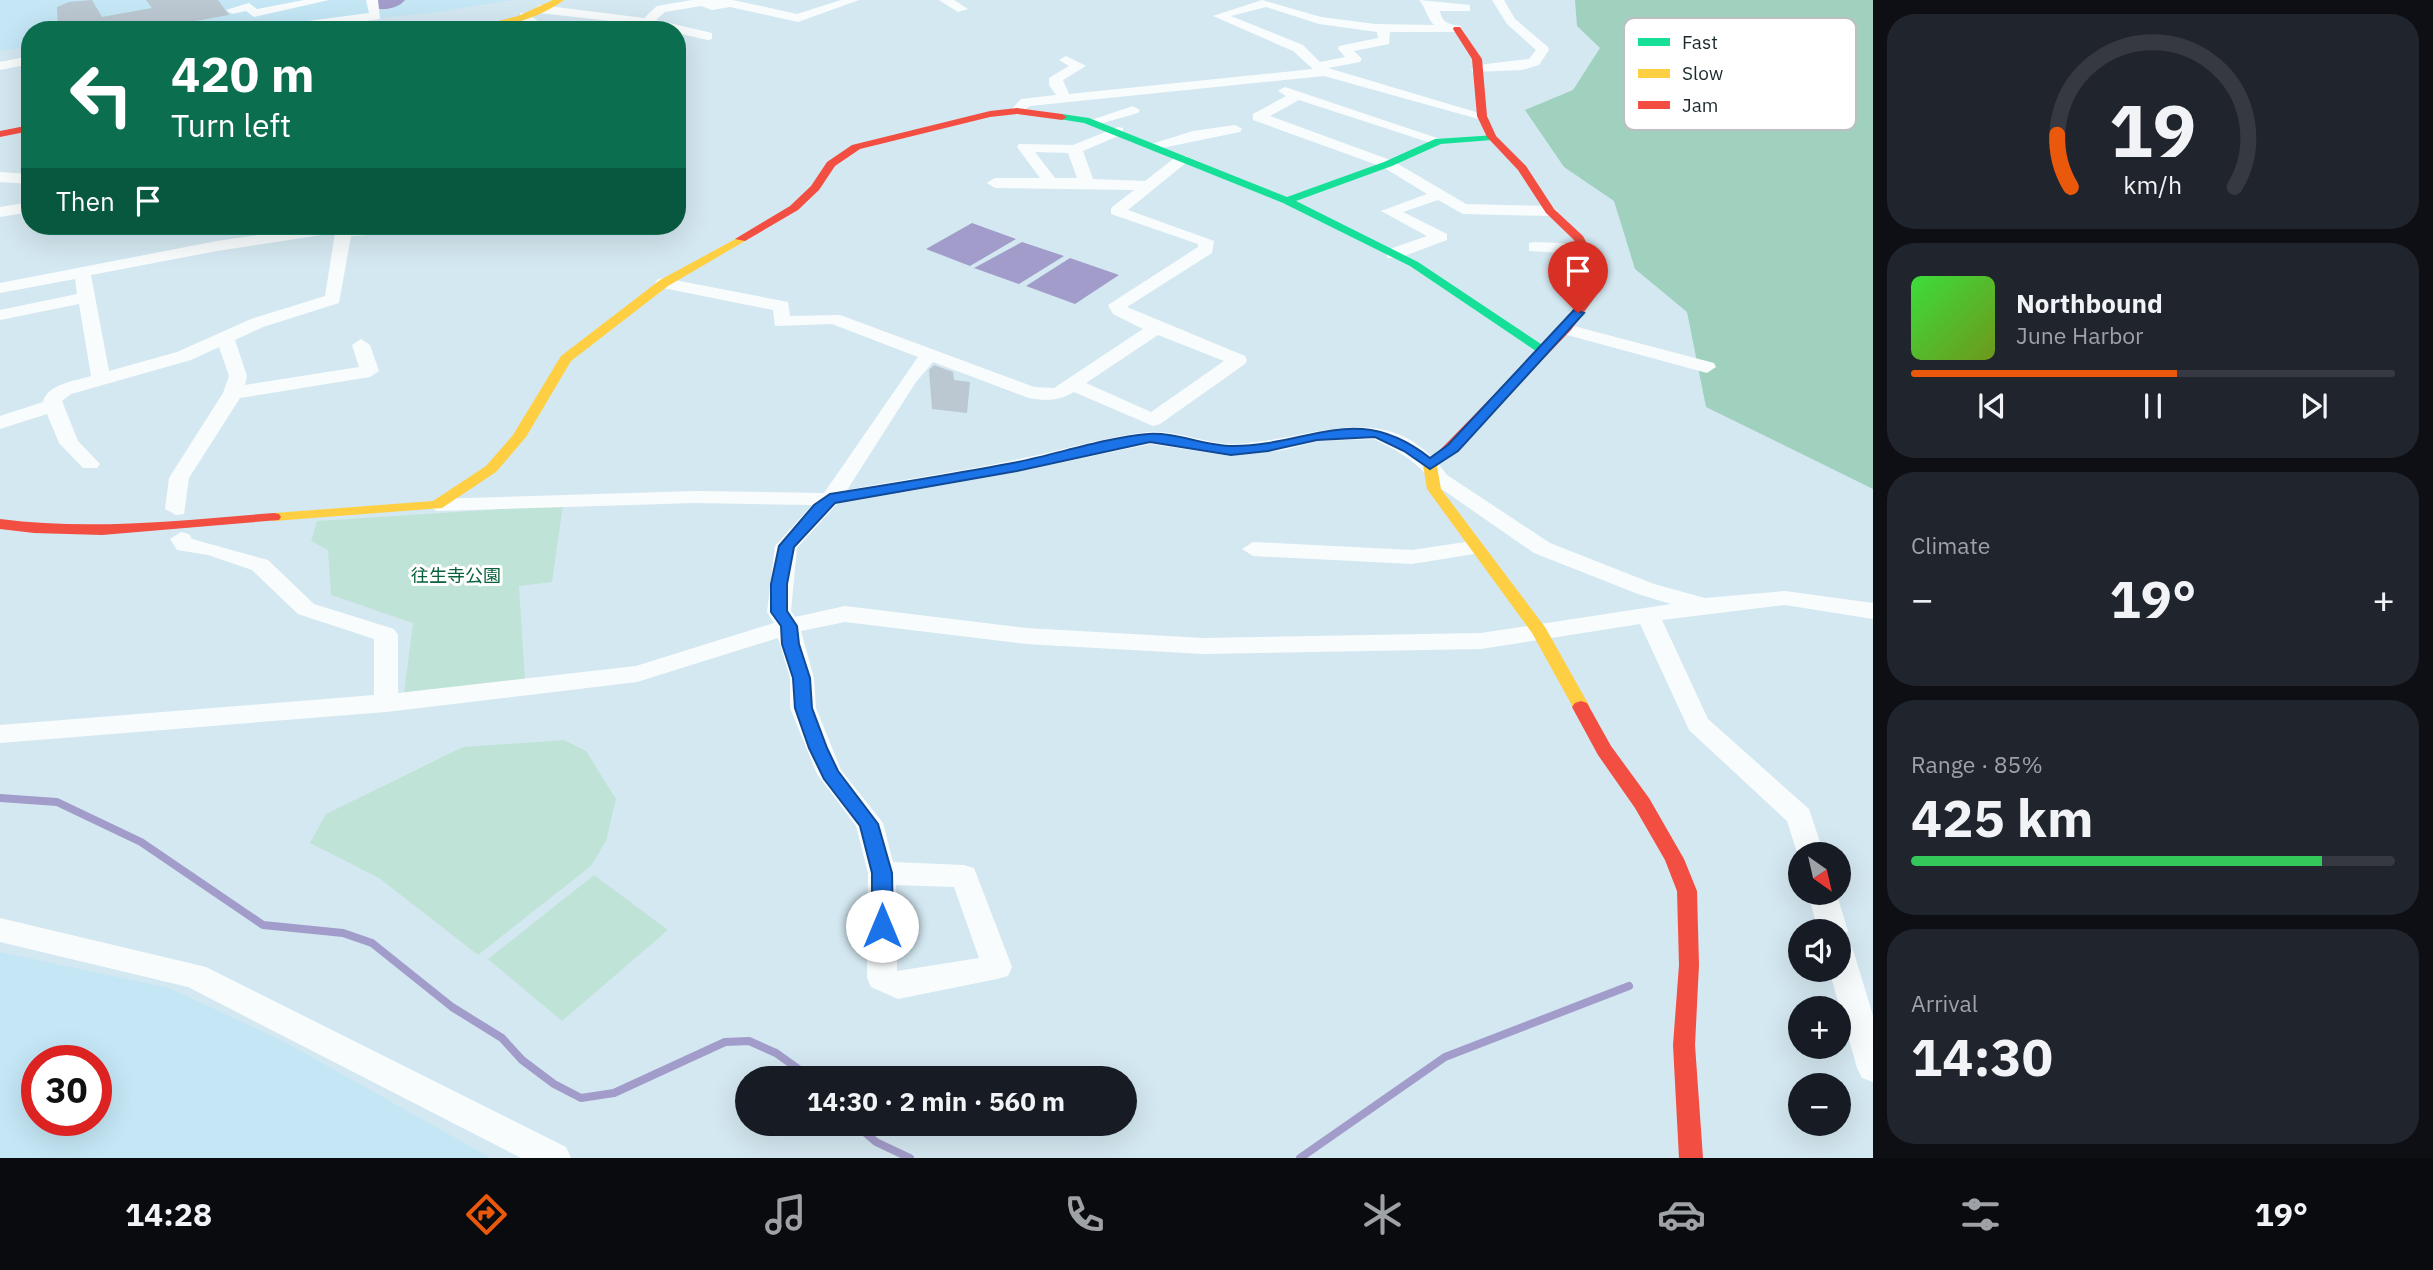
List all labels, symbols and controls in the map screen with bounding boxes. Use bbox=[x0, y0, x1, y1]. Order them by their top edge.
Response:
legend bbox=[1624, 18, 1856, 130]
text: Fast bbox=[1682, 30, 1718, 54]
text: 420 m bbox=[171, 42, 315, 105]
icon: left bbox=[56, 49, 147, 140]
text: Slow bbox=[1682, 61, 1723, 85]
text: 19 bbox=[2109, 83, 2197, 178]
text: Jam bbox=[1682, 93, 1718, 117]
text: Turn left bbox=[171, 104, 291, 146]
text: km/h bbox=[2124, 168, 2182, 201]
icon: arrive bbox=[129, 182, 167, 220]
text: Then bbox=[56, 184, 115, 218]
pin bbox=[1548, 241, 1608, 313]
icon: arrive bbox=[1559, 252, 1597, 290]
text: Northbound bbox=[2016, 286, 2163, 320]
text: June Harbor bbox=[2016, 320, 2144, 350]
icon: previous bbox=[1973, 387, 2011, 425]
icon: pause bbox=[2134, 387, 2172, 425]
icon: next bbox=[2295, 387, 2333, 425]
text: Climate bbox=[1911, 530, 1990, 560]
park label: 往生寺公園 bbox=[411, 564, 501, 587]
text: 19° bbox=[2110, 565, 2196, 632]
text: − bbox=[1911, 574, 1934, 623]
text: + bbox=[2372, 574, 2395, 623]
text: Range · 85% bbox=[1911, 749, 2043, 779]
text: 425 km bbox=[1911, 784, 2093, 851]
north arrow bbox=[1788, 842, 1852, 905]
map controls bbox=[1788, 842, 1851, 1136]
position arrow bbox=[845, 889, 919, 963]
button: sound bbox=[1788, 919, 1851, 982]
text: Arrival bbox=[1911, 988, 1978, 1018]
button: + bbox=[1788, 996, 1851, 1059]
text: 14:30 bbox=[1911, 1023, 2053, 1090]
speed limit sign: 30 bbox=[21, 1045, 112, 1136]
button: − bbox=[1788, 1073, 1851, 1136]
text: 14:30 · 2 min · 560 m bbox=[807, 1084, 1065, 1118]
icon: directions bbox=[462, 1190, 511, 1239]
icon: music bbox=[761, 1190, 810, 1239]
icon: phone bbox=[1060, 1190, 1109, 1239]
icon: climate bbox=[1358, 1190, 1407, 1239]
icon: car bbox=[1657, 1190, 1706, 1239]
icon: filters bbox=[1956, 1190, 2005, 1239]
text: 14:28 bbox=[125, 1193, 212, 1235]
text: 19° bbox=[2255, 1193, 2308, 1235]

